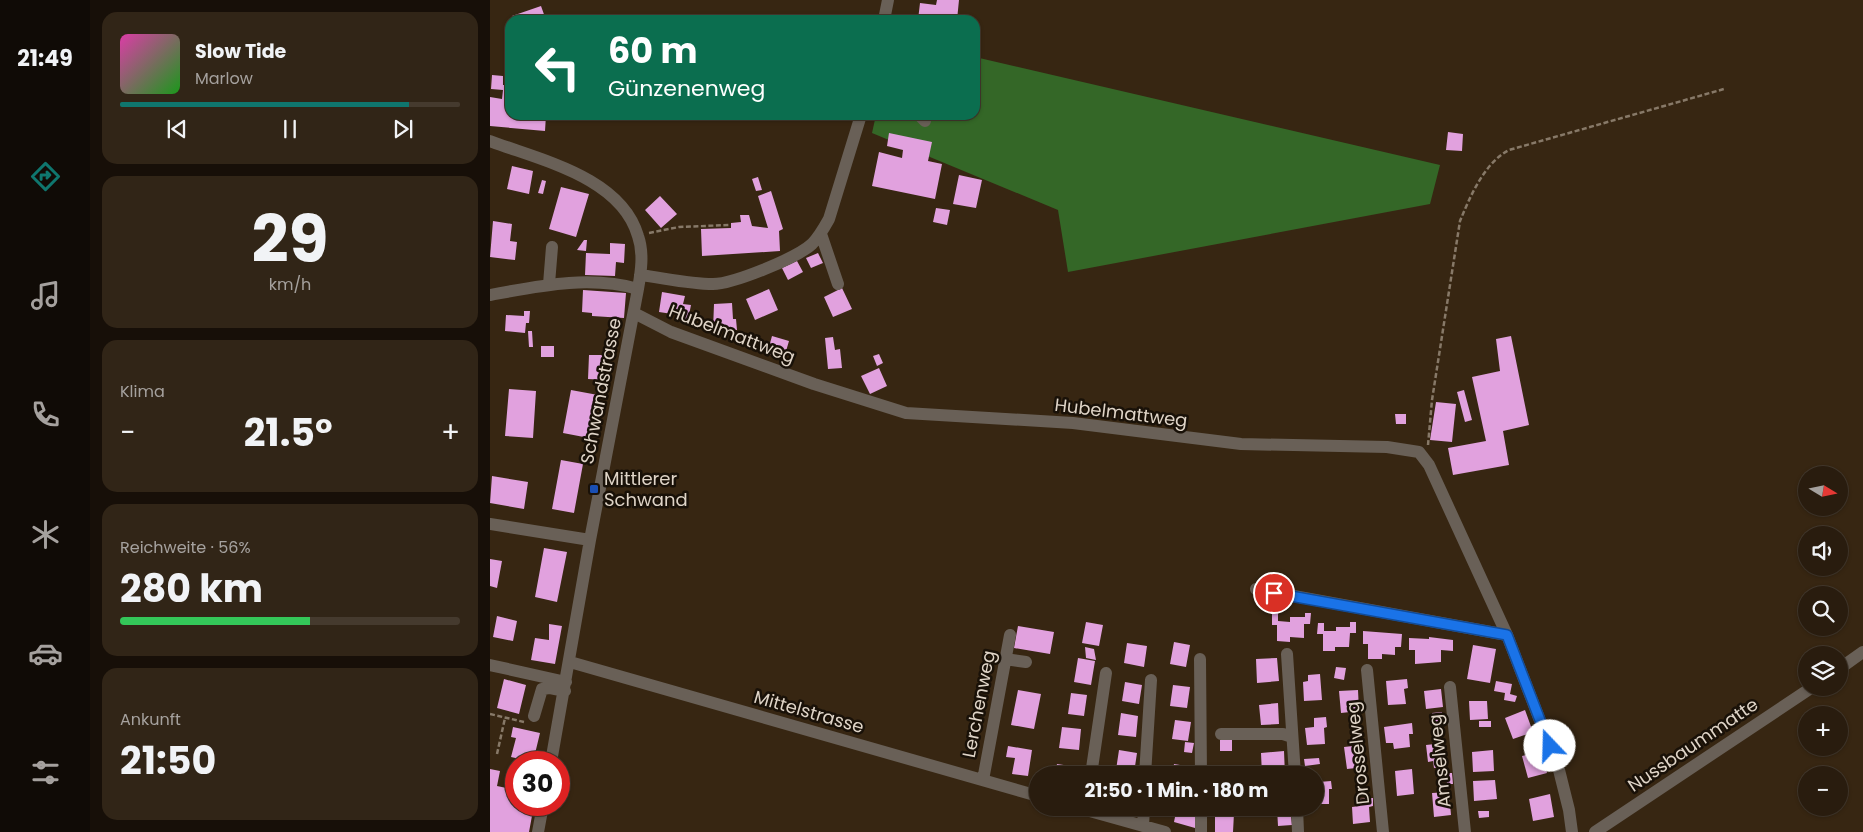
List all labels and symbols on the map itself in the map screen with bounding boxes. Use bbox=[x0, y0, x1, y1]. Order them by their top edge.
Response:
street label: Hubelmattweg bbox=[665, 298, 799, 369]
street label: Schwandstrasse bbox=[574, 316, 627, 466]
street label: Hubelmattweg bbox=[1053, 392, 1189, 433]
place label: Mittlerer Schwand bbox=[604, 466, 688, 512]
north arrow bbox=[1798, 466, 1848, 516]
marker: Mittlerer Schwand bbox=[588, 483, 600, 495]
pin bbox=[1253, 572, 1295, 614]
street label: Lerchenweg bbox=[956, 648, 1001, 760]
street label: Mittelstrasse bbox=[751, 684, 867, 739]
street label: Nussbaummatte bbox=[1623, 692, 1763, 798]
street label: Drosselweg bbox=[1340, 700, 1375, 806]
street label: Amselweg bbox=[1422, 713, 1457, 809]
position arrow bbox=[1523, 719, 1575, 771]
speed limit sign: 30 bbox=[505, 751, 570, 816]

